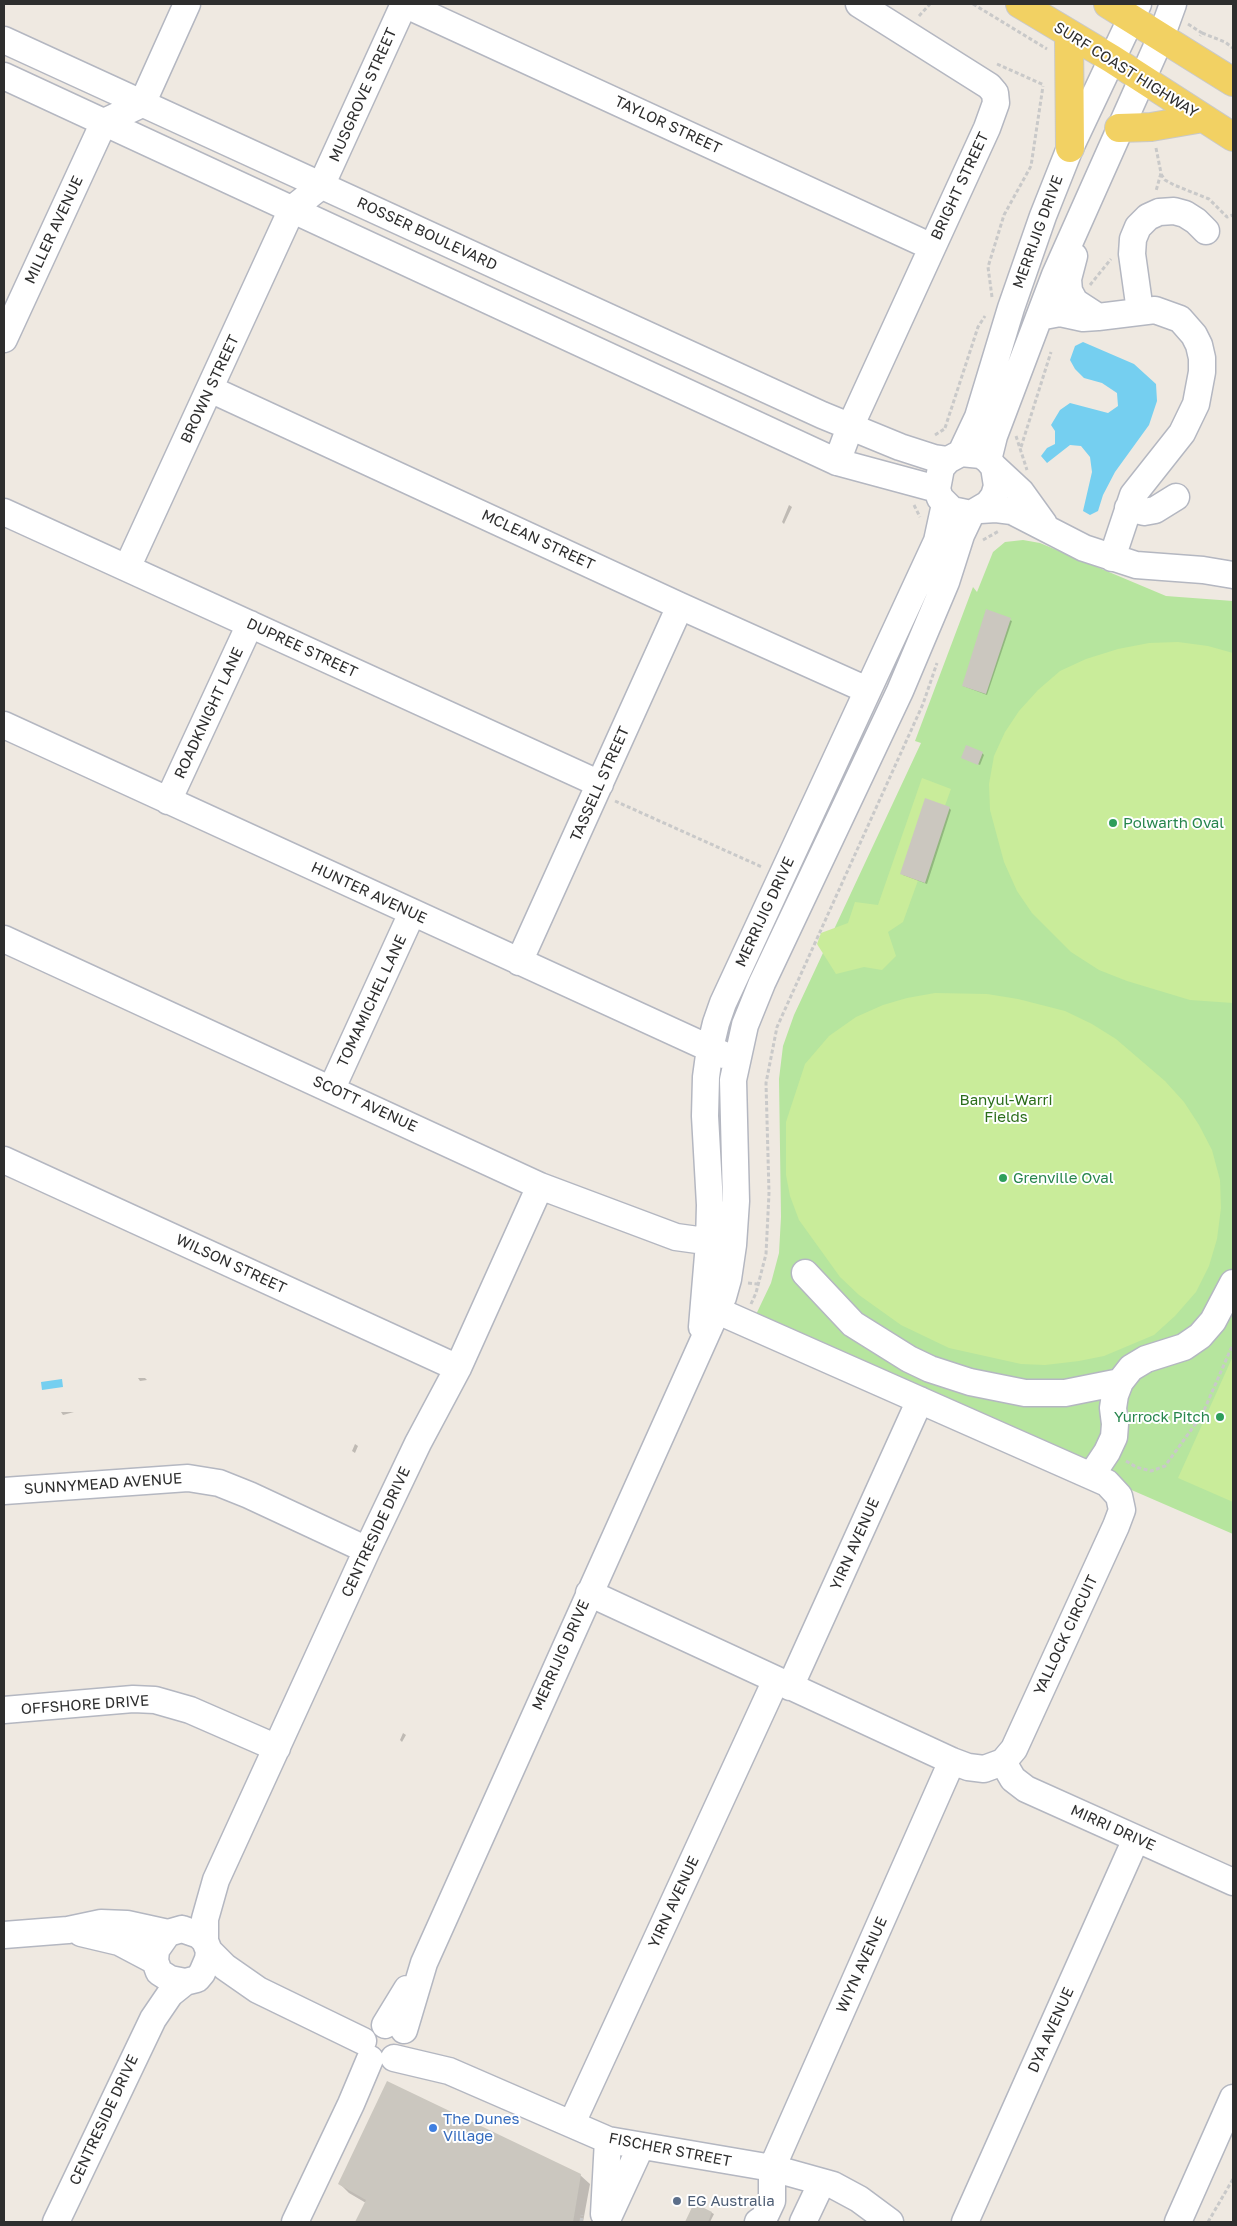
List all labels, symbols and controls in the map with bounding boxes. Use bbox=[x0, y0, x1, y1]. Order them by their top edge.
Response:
street label: SURF COAST HIGHWAY bbox=[1051, 18, 1201, 122]
street label: MUSGROVE STREET bbox=[325, 25, 401, 165]
street label: TAYLOR STREET bbox=[612, 92, 724, 158]
street label: BRIGHT STREET bbox=[927, 129, 993, 243]
street label: MILLER AVENUE bbox=[21, 173, 87, 287]
street label: MERRIJIG DRIVE bbox=[1009, 173, 1067, 291]
street label: ROSSER BOULEVARD bbox=[354, 194, 500, 274]
street label: BROWN STREET bbox=[177, 332, 243, 446]
street label: MCLEAN STREET bbox=[479, 506, 597, 574]
street label: DUPREE STREET bbox=[244, 614, 360, 682]
street label: ROADKNIGHT LANE bbox=[171, 645, 247, 781]
street label: TASSELL STREET bbox=[567, 724, 633, 844]
place label: Polwarth Oval bbox=[1123, 814, 1224, 832]
marker: Polwarth Oval bbox=[1107, 817, 1119, 829]
street label: MERRIJIG DRIVE bbox=[732, 854, 798, 970]
street label: HUNTER AVENUE bbox=[308, 858, 430, 928]
street label: TOMAMICHEL LANE bbox=[334, 932, 410, 1070]
street label: SCOTT AVENUE bbox=[310, 1072, 420, 1136]
park label: Banyul-Warri Fields bbox=[960, 1091, 1052, 1126]
place label: Grenville Oval bbox=[1013, 1169, 1114, 1187]
marker: Grenville Oval bbox=[997, 1172, 1009, 1184]
street label: WILSON STREET bbox=[173, 1231, 289, 1297]
place label: Yurrock Pitch bbox=[1114, 1408, 1210, 1426]
marker: Yurrock Pitch bbox=[1214, 1411, 1226, 1423]
street label: CENTRESIDE DRIVE bbox=[338, 1464, 414, 1600]
street label: SUNNYMEAD AVENUE bbox=[23, 1469, 183, 1499]
street label: YIRN AVENUE bbox=[827, 1495, 883, 1593]
street label: YALLOCK CIRCUIT bbox=[1030, 1572, 1102, 1698]
street label: MERRIJIG DRIVE bbox=[529, 1597, 593, 1713]
street label: OFFSHORE DRIVE bbox=[20, 1692, 150, 1718]
street label: MIRRI DRIVE bbox=[1068, 1801, 1158, 1855]
street label: YIRN AVENUE bbox=[645, 1853, 703, 1951]
street label: WIYN AVENUE bbox=[833, 1914, 891, 2016]
street label: DYA AVENUE bbox=[1024, 1985, 1078, 2075]
street label: CENTRESIDE DRIVE bbox=[66, 2052, 142, 2188]
place label: The Dunes Village bbox=[443, 2110, 519, 2145]
marker: The Dunes Village bbox=[427, 2122, 439, 2134]
street label: FISCHER STREET bbox=[607, 2129, 733, 2171]
place label: EG Australia bbox=[687, 2192, 775, 2210]
marker: EG Australia bbox=[671, 2195, 683, 2207]

